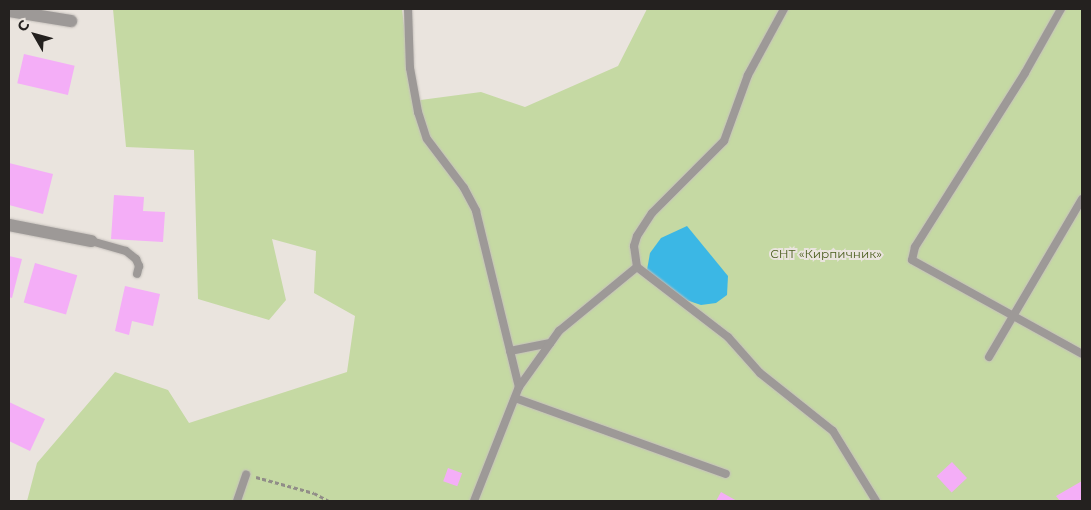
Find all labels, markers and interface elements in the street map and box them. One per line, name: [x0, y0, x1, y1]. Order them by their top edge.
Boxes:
north arrow: [10, 10, 60, 60]
text: С: [13, 16, 33, 35]
park label: СНТ «Кирпичник»: [770, 247, 882, 261]

